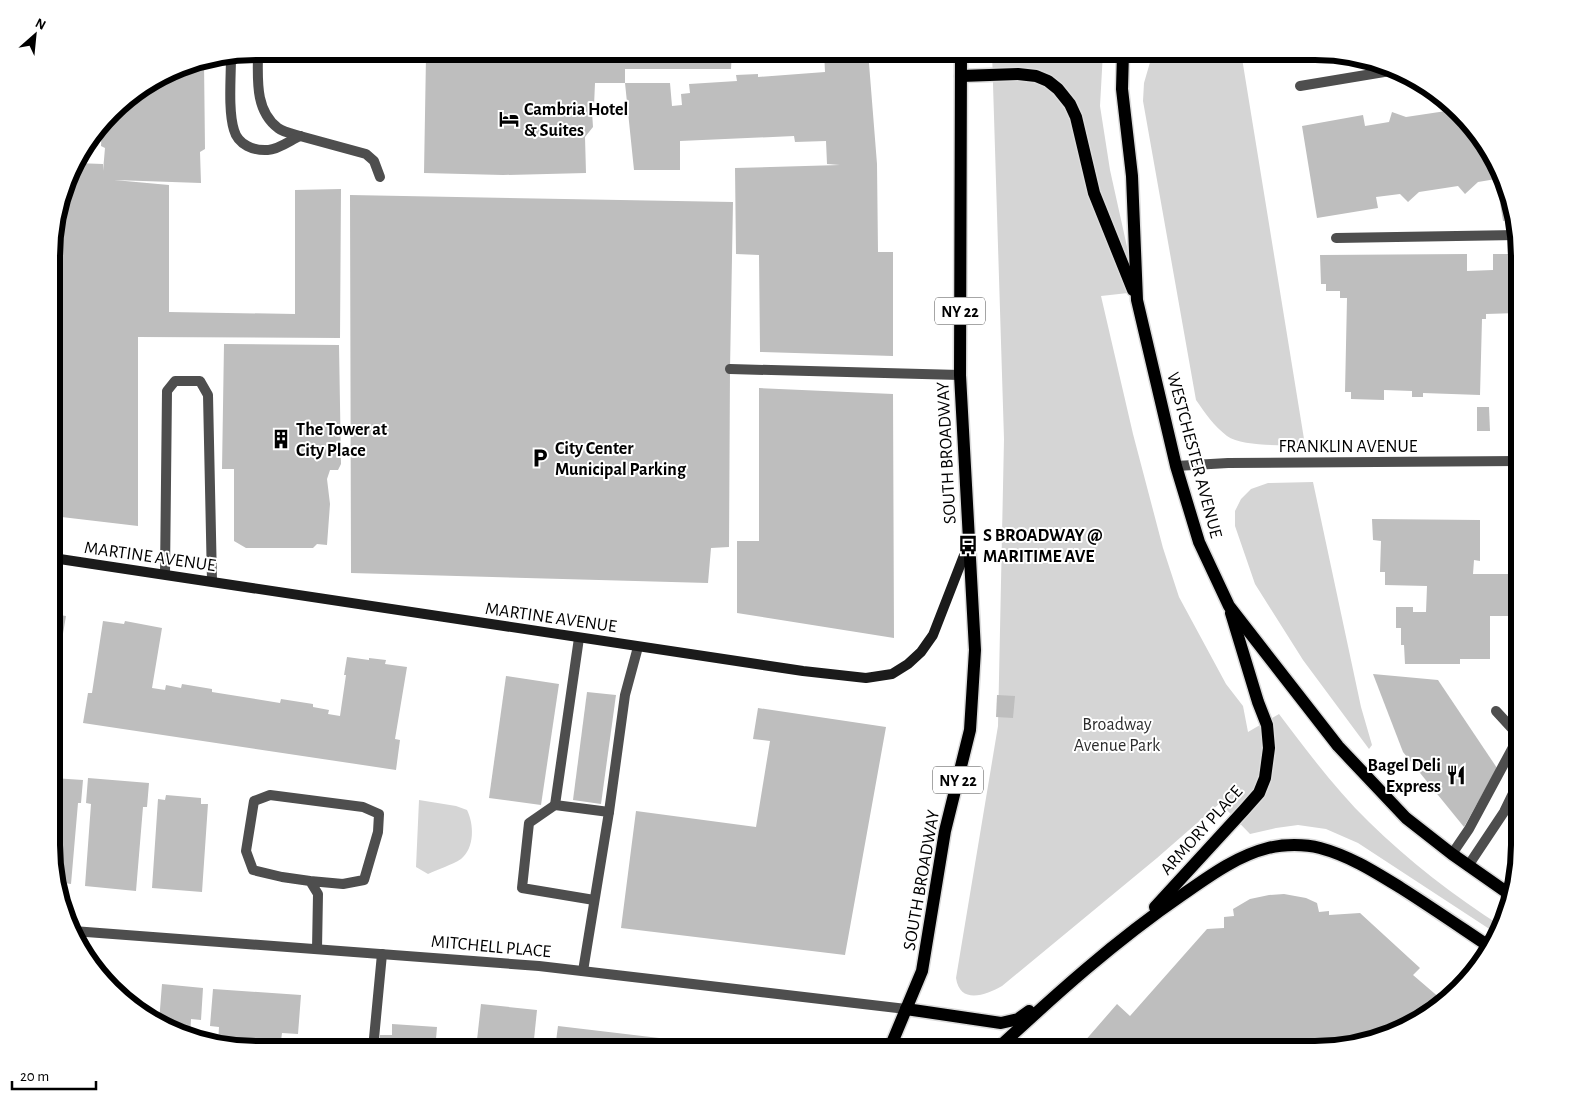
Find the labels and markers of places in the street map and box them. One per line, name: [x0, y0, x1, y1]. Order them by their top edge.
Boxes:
place label: Cambria Hotel & Suites: [524, 101, 628, 140]
hotel icon: Cambria Hotel & Suites: [498, 108, 520, 130]
place label: The Tower at City Place: [296, 421, 387, 460]
building icon: The Tower at City Place: [270, 428, 292, 450]
place label: City Center Municipal Parking: [555, 440, 687, 479]
parking icon: City Center Municipal Parking: [529, 447, 551, 469]
place label: S BROADWAY @ MARITIME AVE: [983, 527, 1102, 566]
bus stop icon: S BROADWAY @ MARITIME AVE: [957, 534, 979, 556]
place label: Bagel Deli Express: [1368, 757, 1441, 796]
restaurant icon: Bagel Deli Express: [1445, 764, 1467, 786]

